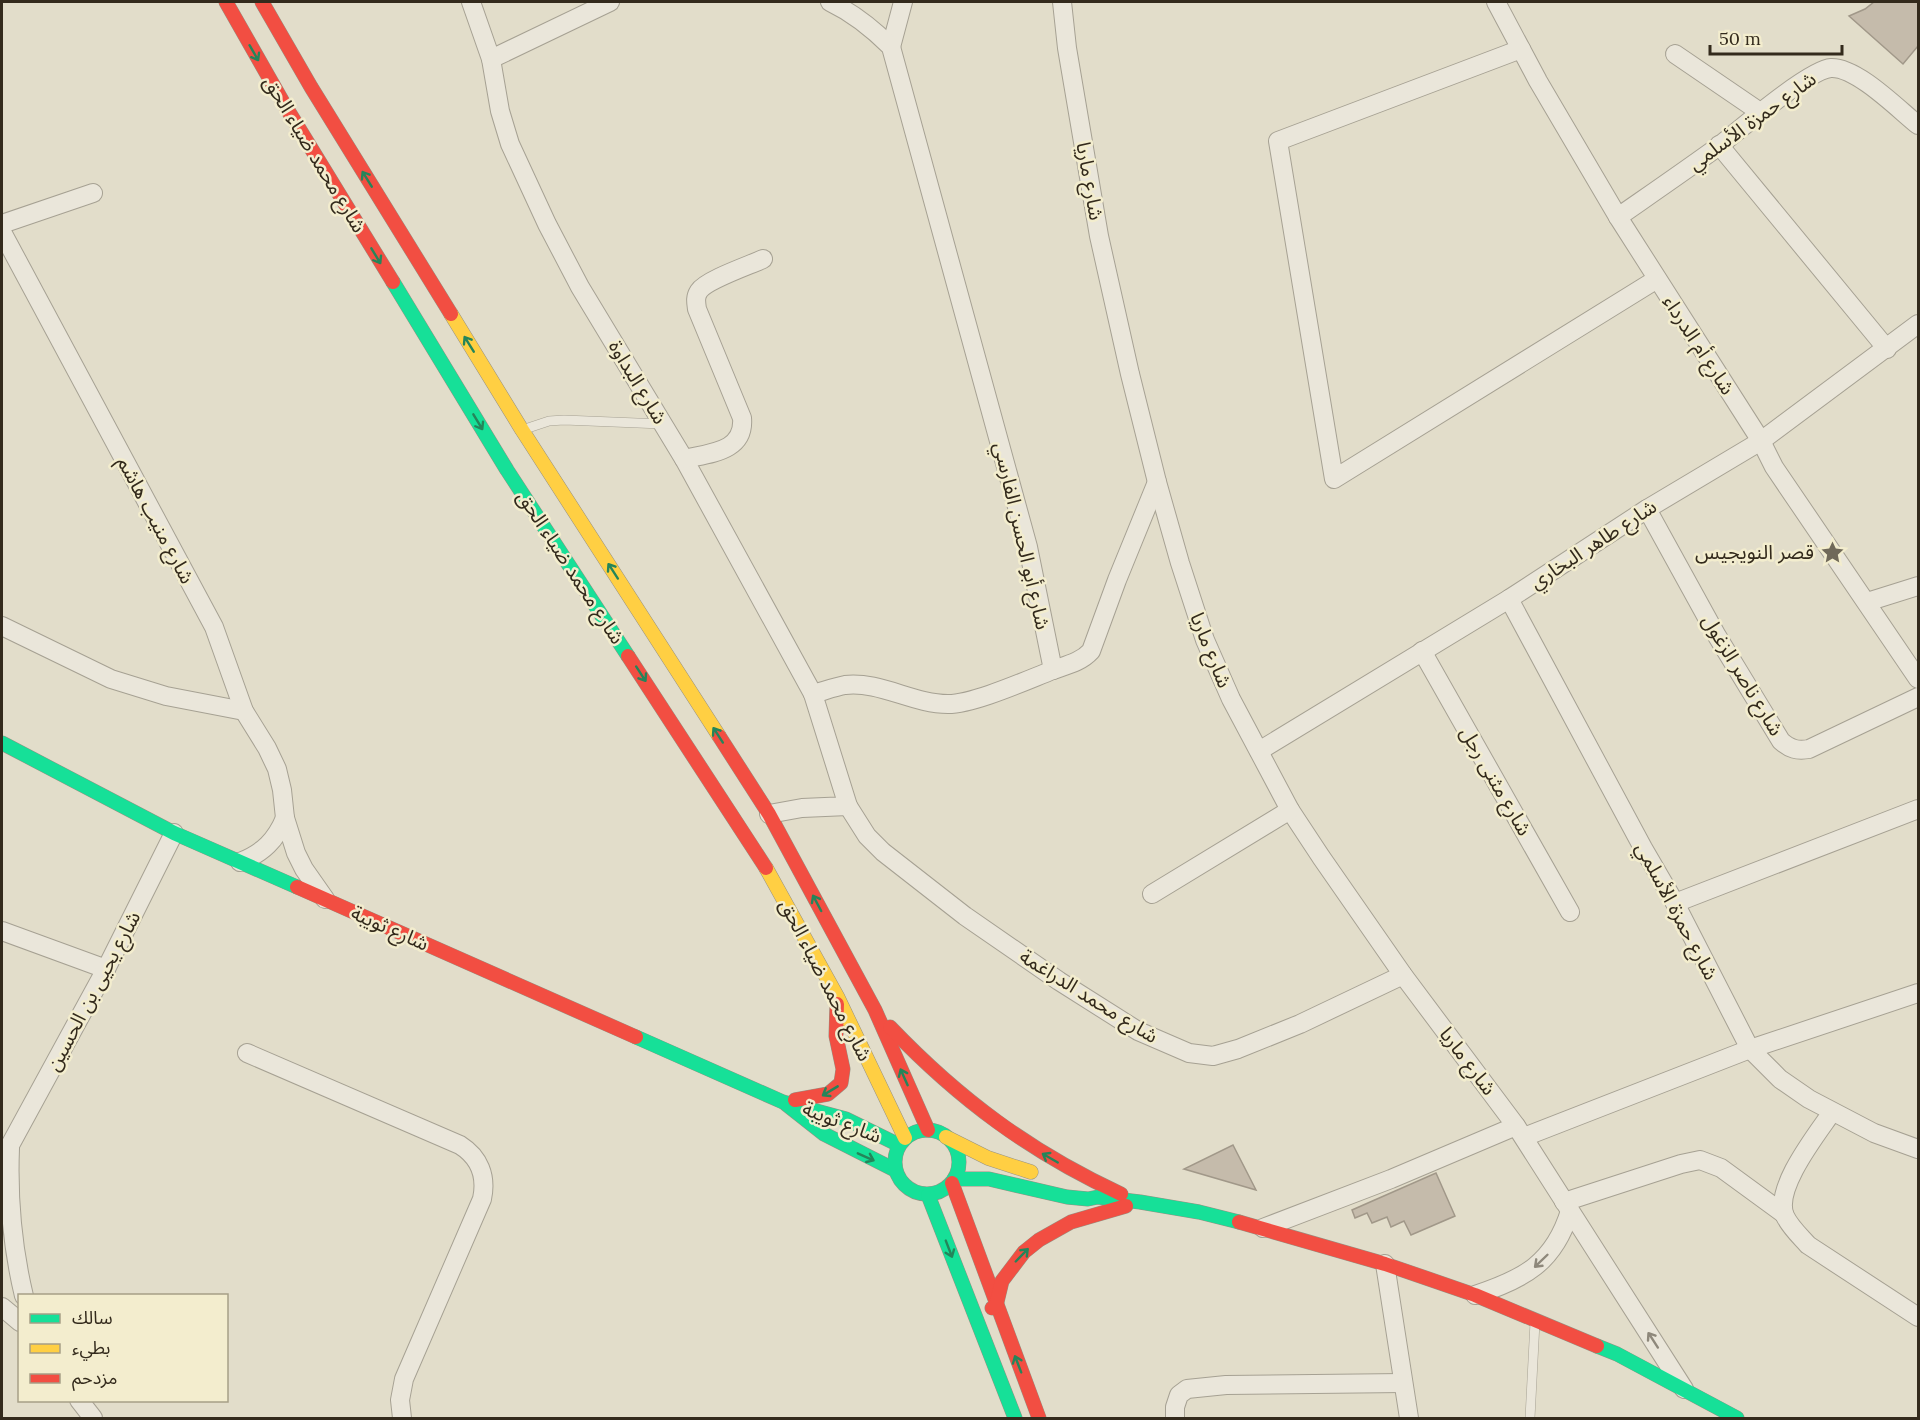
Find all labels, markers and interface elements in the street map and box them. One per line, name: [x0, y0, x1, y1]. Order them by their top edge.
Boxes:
scale bar: [1710, 18, 1842, 56]
text: 50 m: [1719, 27, 1761, 50]
one-way arrow: [249, 43, 260, 61]
street label: شارع حمزة الأسلمي: [1683, 66, 1823, 178]
street label: شارع محمد ضياء الحق: [256, 71, 372, 238]
street label: شارع ماريا: [1068, 140, 1110, 223]
one-way arrow: [360, 170, 373, 187]
one-way arrow: [370, 247, 383, 264]
street label: شارع أم الدرداء: [1655, 290, 1741, 401]
street label: شارع البداوة: [601, 335, 673, 430]
one-way arrow: [463, 336, 475, 353]
one-way arrow: [472, 413, 484, 430]
street label: شارع أبو الحسن الفارسي: [985, 440, 1056, 633]
street label: شارع منيب هاشم: [110, 452, 200, 589]
street label: شارع محمد ضياء الحق: [510, 485, 631, 650]
street label: شارع طاهر البخاري: [1525, 493, 1663, 597]
place label: قصر النويجيس: [1695, 539, 1814, 564]
place icon: قصر النويجيس: [1819, 539, 1845, 565]
one-way arrow: [606, 562, 619, 579]
street label: شارع ماريا: [1182, 608, 1238, 692]
street label: شارع ناصر الزغول: [1695, 609, 1790, 742]
one-way arrow: [635, 665, 647, 682]
street label: شارع مثنى رجل: [1453, 722, 1538, 841]
one-way arrow: [712, 727, 724, 744]
street label: شارع حمزة الأسلمي: [1627, 838, 1724, 986]
one-way arrow: [811, 894, 822, 912]
street label: شارع محمد ضياء الحق: [772, 895, 878, 1066]
street label: شارع ثويبة: [346, 899, 433, 958]
street label: شارع يحيى بن الحسين: [40, 907, 148, 1076]
street label: شارع محمد الدراغمة: [1014, 943, 1163, 1051]
street label: شارع ماريا: [1432, 1022, 1502, 1102]
one-way arrow: [898, 1068, 910, 1086]
one-way arrow: [822, 1085, 839, 1097]
street label: شارع ثويبة: [798, 1095, 885, 1151]
one-way arrow: [857, 1152, 875, 1163]
one-way arrow: [1042, 1152, 1059, 1164]
one-way arrow: [944, 1239, 955, 1258]
one-way arrow: [1015, 1247, 1030, 1262]
one-way arrow: [1534, 1253, 1549, 1267]
legend: [18, 1294, 228, 1402]
text: سالك: [72, 1306, 113, 1329]
one-way arrow: [1647, 1333, 1659, 1349]
text: بطيء: [72, 1336, 110, 1361]
one-way arrow: [1012, 1355, 1023, 1374]
text: مزدحم: [72, 1366, 117, 1391]

